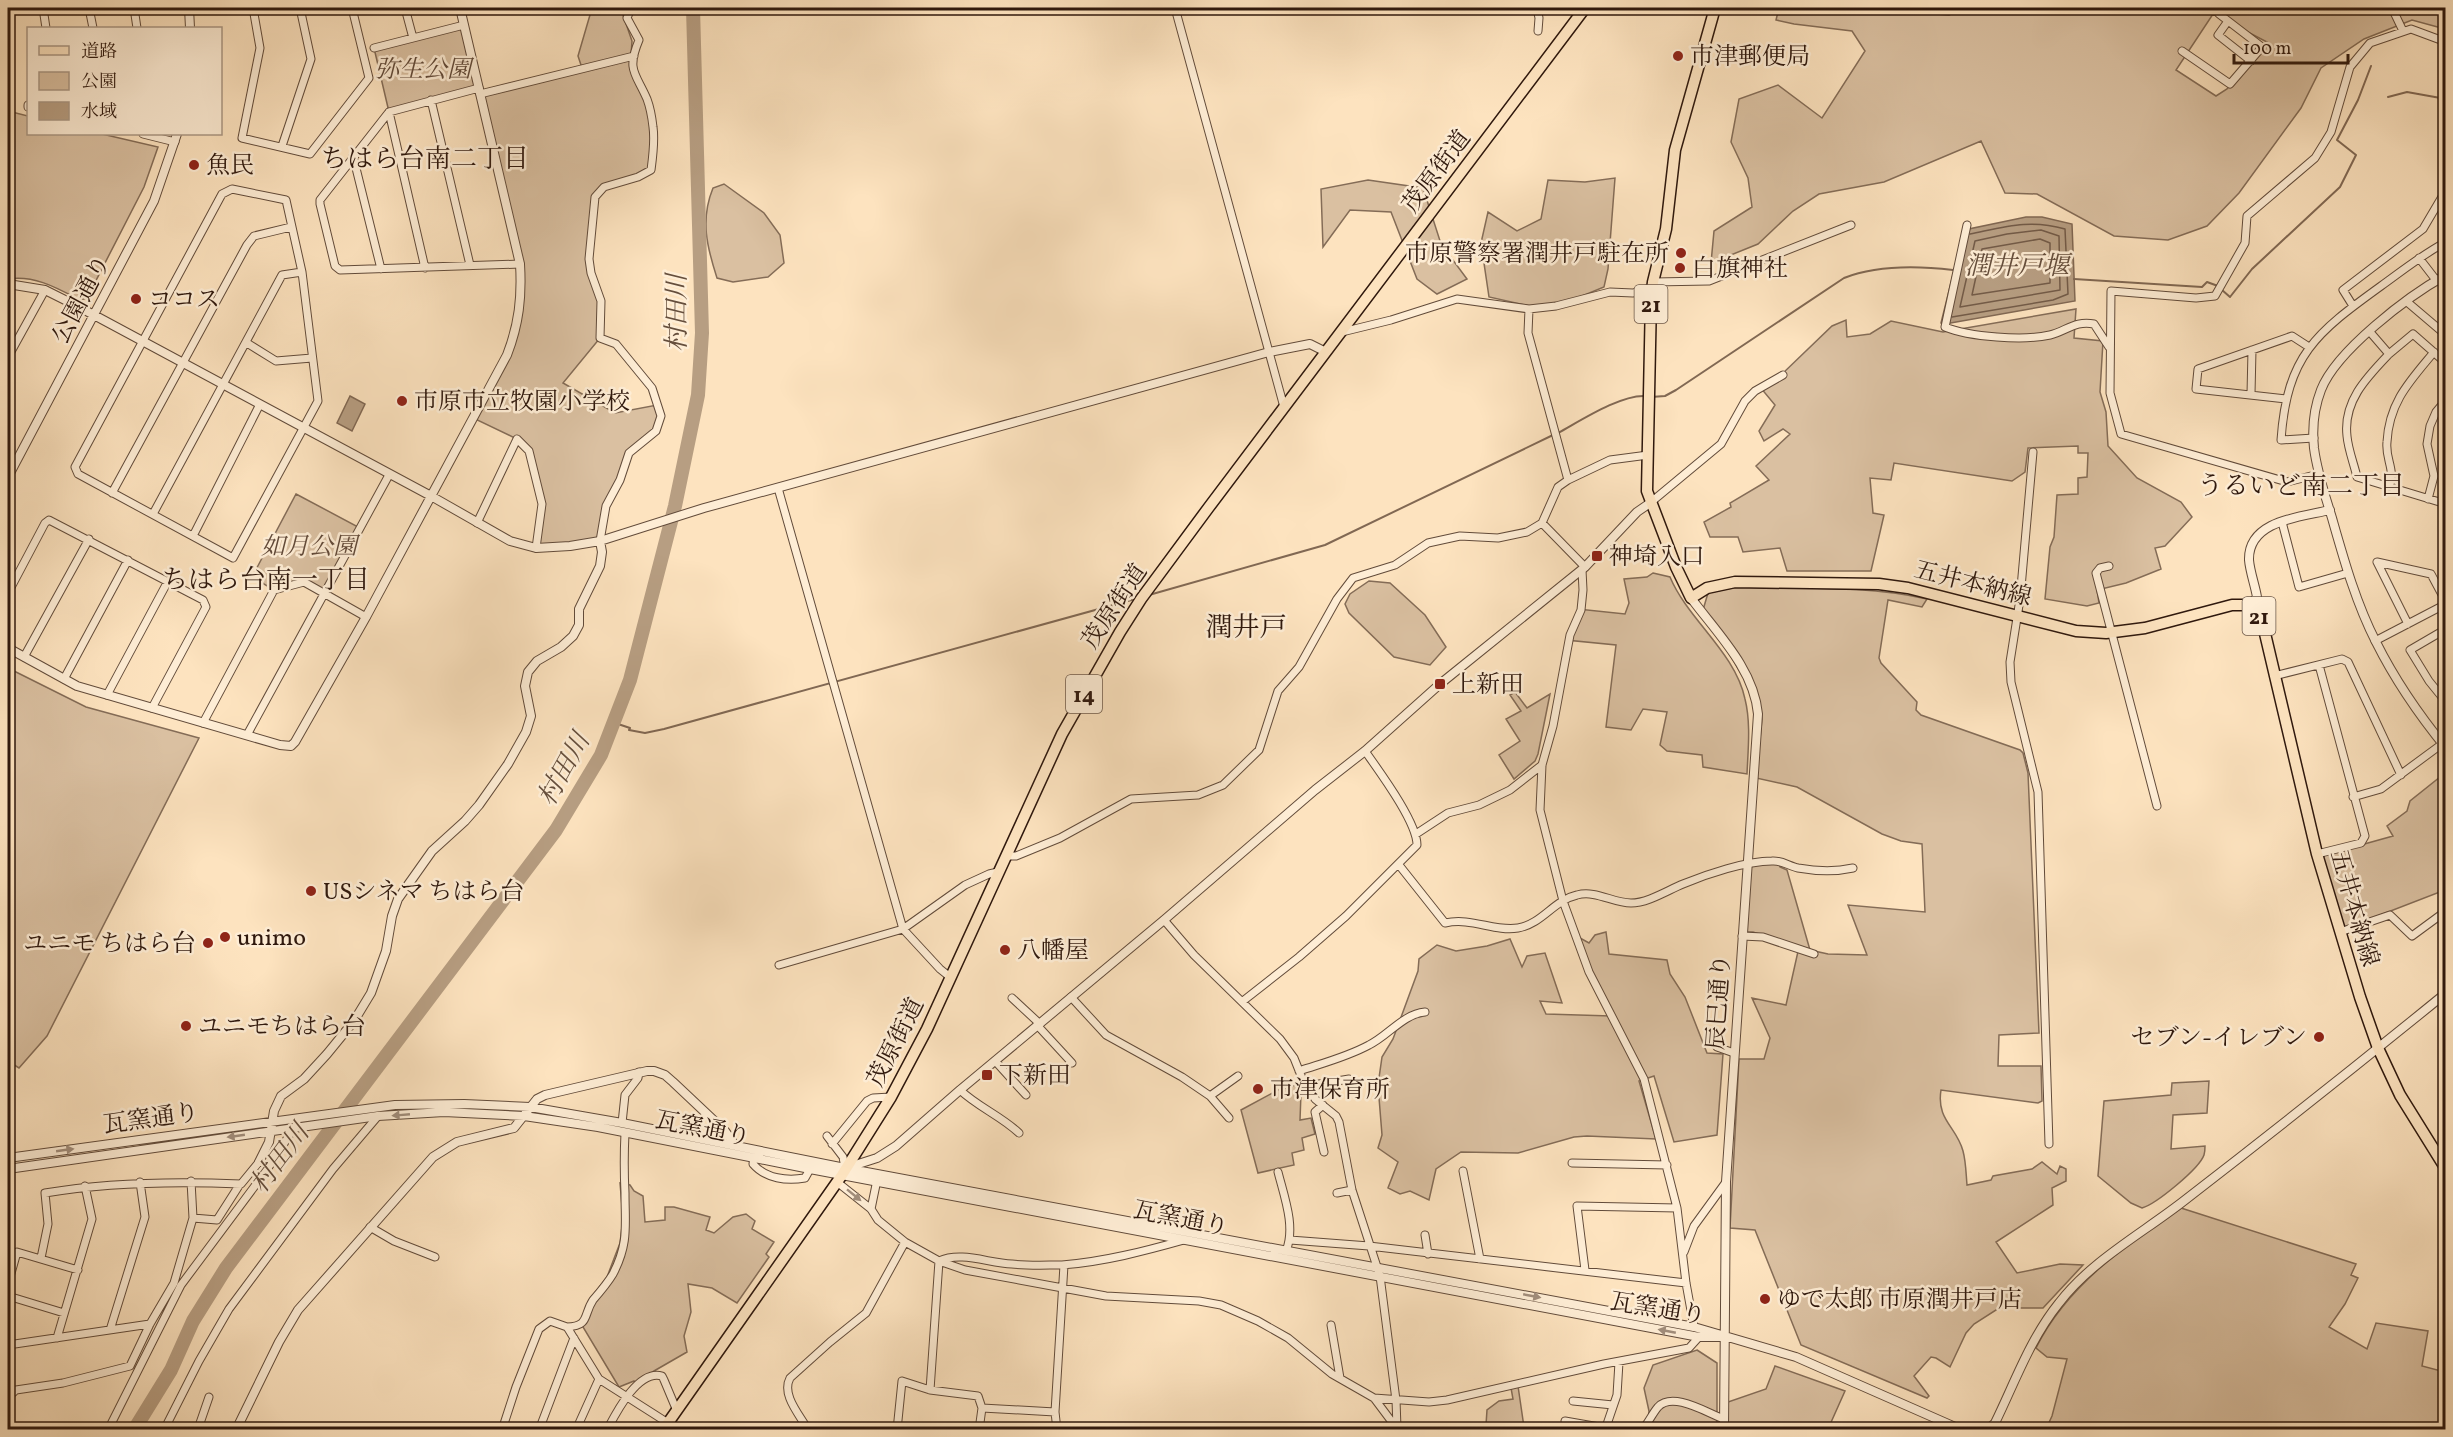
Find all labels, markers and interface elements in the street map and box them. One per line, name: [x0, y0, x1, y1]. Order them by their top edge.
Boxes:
legend: [27, 27, 222, 135]
scale bar: [2234, 27, 2348, 65]
text: 100 m: [2243, 37, 2292, 62]
text: 道路: [81, 40, 117, 65]
place label: 市津郵便局: [1690, 41, 1810, 75]
marker: 市津郵便局: [1671, 49, 1685, 63]
park label: 弥生公園: [375, 54, 475, 88]
text: 公園: [81, 70, 117, 95]
text: 水域: [81, 100, 117, 125]
street label: 茂原街道: [1395, 124, 1480, 221]
district label: ちはら台南二丁目: [321, 142, 529, 178]
place label: 魚民: [206, 150, 254, 184]
marker: 魚民: [187, 158, 201, 172]
place label: 市原警察署潤井戸駐在所: [1405, 238, 1669, 272]
marker: 市原警察署潤井戸駐在所: [1674, 246, 1688, 260]
water label: 潤井戸堰: [1965, 249, 2073, 285]
street label: 公園通り: [45, 250, 120, 350]
place label: 白旗神社: [1692, 253, 1788, 287]
marker: 白旗神社: [1673, 261, 1687, 275]
water label: 村田川: [660, 271, 696, 352]
place label: ココス: [148, 284, 220, 318]
road number: 21: [1634, 285, 1668, 323]
marker: ココス: [129, 292, 143, 306]
place label: 市原市立牧園小学校: [414, 386, 630, 420]
marker: 市原市立牧園小学校: [395, 394, 409, 408]
district label: うるいど南二丁目: [2197, 469, 2405, 505]
park label: 如月公園: [261, 531, 361, 565]
place label: 神埼入口: [1609, 541, 1705, 575]
marker: 神埼入口: [1590, 549, 1604, 563]
street label: 五井本納線: [1910, 554, 2035, 616]
street label: 茂原街道: [1075, 558, 1157, 656]
district label: ちはら台南一丁目: [162, 563, 370, 599]
road number: 21: [2242, 597, 2276, 635]
district label: 潤井戸: [1206, 610, 1287, 648]
place label: 上新田: [1452, 669, 1524, 703]
road number: 14: [1066, 675, 1102, 713]
marker: 上新田: [1433, 677, 1447, 691]
water label: 村田川: [530, 725, 601, 813]
street label: 五井本納線: [2320, 846, 2386, 971]
place label: USシネマ ちはら台: [323, 876, 525, 910]
marker: USシネマ ちはら台: [304, 884, 318, 898]
place label: unimo: [237, 922, 306, 956]
place label: ユニモ ちはら台: [23, 928, 196, 962]
marker: unimo: [218, 930, 232, 944]
place label: 八幡屋: [1017, 935, 1089, 969]
marker: ユニモ ちはら台: [201, 936, 215, 950]
marker: 八幡屋: [998, 943, 1012, 957]
street label: 辰巳通り: [1700, 953, 1740, 1051]
street label: 茂原街道: [860, 992, 934, 1093]
place label: ユニモちはら台: [198, 1011, 366, 1045]
marker: ユニモちはら台: [179, 1019, 193, 1033]
place label: セブン-イレブン: [2131, 1022, 2307, 1056]
marker: セブン-イレブン: [2312, 1030, 2326, 1044]
place label: 下新田: [999, 1060, 1071, 1094]
marker: 下新田: [980, 1068, 994, 1082]
place label: 市津保育所: [1270, 1074, 1390, 1108]
marker: 市津保育所: [1251, 1082, 1265, 1096]
street label: 瓦窯通り: [101, 1096, 201, 1143]
street label: 瓦窯通り: [652, 1104, 753, 1156]
one-way arrow: [391, 1110, 410, 1120]
water label: 村田川: [243, 1115, 320, 1201]
one-way arrow: [226, 1131, 245, 1140]
one-way arrow: [56, 1146, 75, 1155]
one-way arrow: [846, 1189, 862, 1202]
street label: 瓦窯通り: [1130, 1194, 1231, 1246]
place label: ゆで太郎 市原潤井戸店: [1777, 1284, 2022, 1318]
street label: 瓦窯通り: [1608, 1286, 1708, 1334]
one-way arrow: [1523, 1292, 1542, 1301]
marker: ゆで太郎 市原潤井戸店: [1758, 1292, 1772, 1306]
one-way arrow: [1658, 1326, 1677, 1335]

